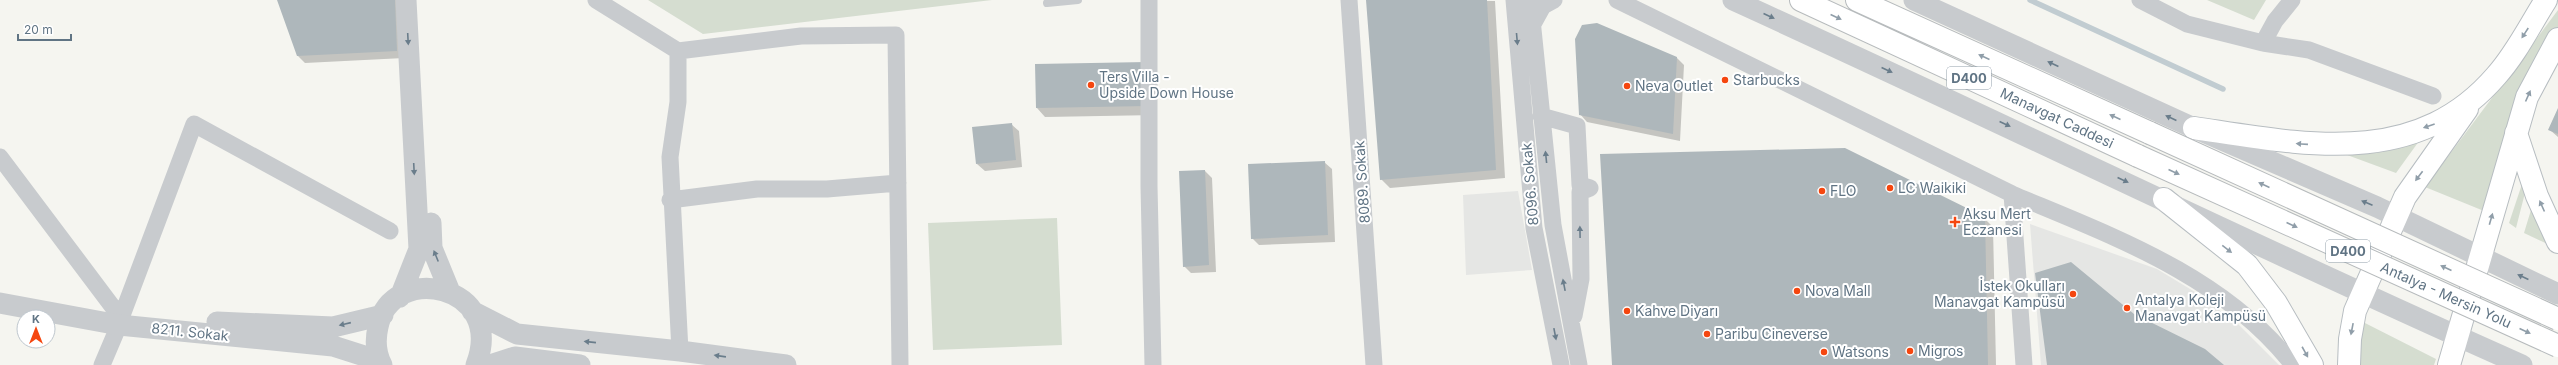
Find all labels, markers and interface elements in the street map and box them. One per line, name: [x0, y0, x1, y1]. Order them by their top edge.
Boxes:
one-way arrow: [1763, 13, 1774, 19]
one-way arrow: [1831, 14, 1842, 20]
scale bar: [18, 16, 71, 42]
text: 20 m: [24, 22, 53, 37]
one-way arrow: [2521, 28, 2529, 38]
one-way arrow: [404, 33, 411, 45]
one-way arrow: [1514, 33, 1521, 45]
one-way arrow: [1977, 54, 1989, 60]
one-way arrow: [2047, 60, 2059, 67]
one-way arrow: [1881, 67, 1893, 73]
road number: D400: [1947, 67, 1991, 89]
place label: Ters Villa - Upside Down House: [1099, 68, 1234, 101]
place label: Starbucks: [1733, 71, 1800, 88]
marker: Starbucks: [1720, 75, 1730, 85]
place label: Neva Outlet: [1635, 77, 1713, 94]
marker: Ters Villa - Upside Down House: [1086, 80, 1096, 90]
marker: Neva Outlet: [1622, 81, 1632, 91]
street label: Manavgat Caddesi: [1998, 84, 2117, 151]
one-way arrow: [2526, 89, 2532, 101]
one-way arrow: [2109, 114, 2120, 120]
one-way arrow: [2166, 115, 2177, 121]
one-way arrow: [1999, 121, 2011, 128]
one-way arrow: [2423, 123, 2435, 129]
street label: 8089. Sokak: [1350, 140, 1373, 224]
one-way arrow: [2296, 140, 2308, 147]
street label: 8096. Sokak: [1517, 142, 1542, 226]
one-way arrow: [1542, 151, 1549, 163]
one-way arrow: [411, 163, 418, 175]
one-way arrow: [2168, 169, 2180, 175]
one-way arrow: [2415, 170, 2424, 181]
one-way arrow: [2117, 177, 2129, 183]
place label: LC Waikiki: [1898, 179, 1966, 196]
place label: FLO: [1830, 182, 1857, 199]
one-way arrow: [2258, 182, 2270, 188]
marker: LC Waikiki: [1885, 183, 1895, 193]
marker: FLO: [1817, 186, 1827, 196]
one-way arrow: [2361, 200, 2373, 206]
one-way arrow: [2539, 201, 2545, 212]
place label: Aksu Mert Eczanesi: [1963, 205, 2031, 238]
one-way arrow: [2488, 212, 2494, 224]
marker: Aksu Mert Eczanesi: [1950, 217, 1960, 227]
one-way arrow: [2286, 222, 2298, 228]
one-way arrow: [1577, 225, 1583, 238]
road number: D400: [2326, 240, 2370, 262]
one-way arrow: [2222, 245, 2233, 254]
one-way arrow: [432, 250, 438, 262]
street label: Antalya - Mersin Yolu: [2378, 258, 2514, 331]
one-way arrow: [2440, 265, 2452, 271]
one-way arrow: [2517, 274, 2528, 280]
place label: İstek Okulları Manavgat Kampüsü: [1934, 277, 2065, 310]
one-way arrow: [1561, 279, 1567, 292]
place label: Nova Mall: [1805, 282, 1871, 299]
marker: Nova Mall: [1792, 286, 1802, 296]
marker: İstek Okulları Manavgat Kampüsü: [2068, 289, 2078, 299]
place label: Antalya Koleji Manavgat Kampüsü: [2135, 291, 2266, 324]
place label: Kahve Diyarı: [1635, 302, 1718, 319]
marker: Antalya Koleji Manavgat Kampüsü: [2122, 303, 2132, 313]
marker: Kahve Diyarı: [1622, 306, 1632, 316]
north arrow: [16, 309, 56, 349]
text: K: [32, 312, 40, 326]
street label: 8211. Sokak: [151, 319, 230, 344]
one-way arrow: [338, 321, 351, 327]
one-way arrow: [2349, 323, 2355, 335]
place label: Paribu Cineverse: [1715, 325, 1828, 342]
one-way arrow: [1553, 328, 1559, 340]
one-way arrow: [2520, 328, 2531, 334]
marker: Paribu Cineverse: [1702, 329, 1712, 339]
one-way arrow: [584, 339, 596, 345]
place label: Migros: [1918, 342, 1963, 359]
place label: Watsons: [1832, 343, 1889, 360]
marker: Migros: [1905, 346, 1915, 356]
one-way arrow: [2301, 346, 2308, 358]
marker: Watsons: [1819, 347, 1829, 357]
one-way arrow: [714, 353, 726, 359]

